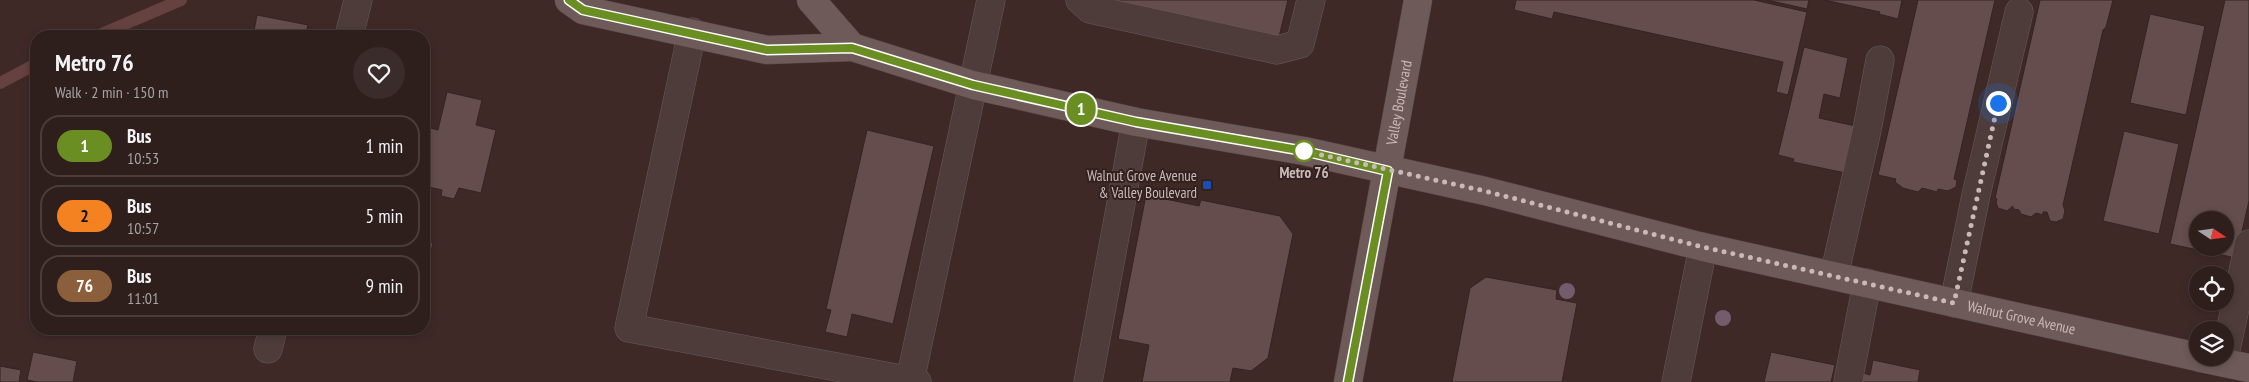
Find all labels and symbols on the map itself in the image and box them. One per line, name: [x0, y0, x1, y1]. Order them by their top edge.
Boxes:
street label: Valley Boulevard: [1381, 59, 1416, 147]
your location: [1986, 91, 2011, 116]
line badge: 1: [1065, 93, 1097, 125]
marker: Metro 76: [1293, 140, 1315, 162]
place label: Metro 76: [1279, 163, 1329, 182]
place label: Walnut Grove Avenue & Valley Boulevard: [1087, 166, 1197, 202]
marker: Walnut Grove Avenue & Valley Boulevard: [1201, 179, 1213, 191]
north arrow: [2189, 211, 2234, 256]
street label: Walnut Grove Avenue: [1966, 296, 2077, 338]

